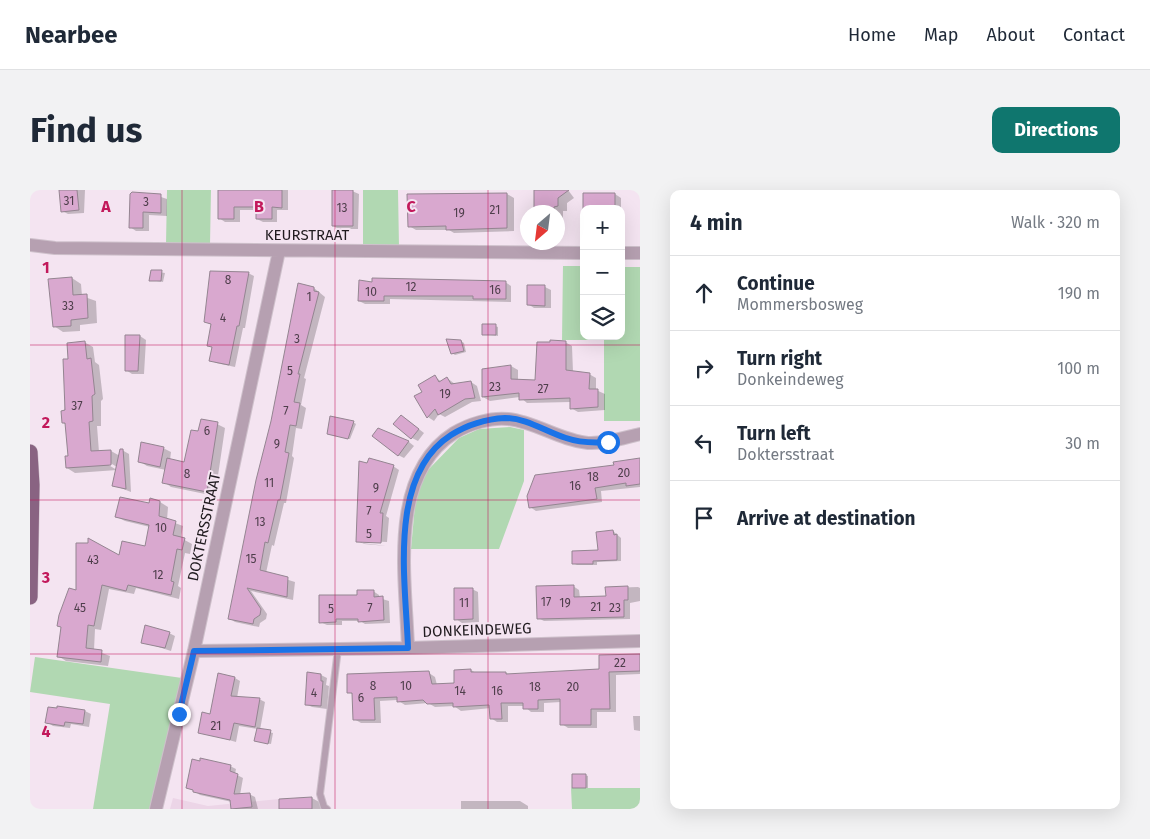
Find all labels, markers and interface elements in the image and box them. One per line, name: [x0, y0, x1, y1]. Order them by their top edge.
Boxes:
text: Nearbee: [25, 21, 118, 49]
text: Home: [848, 24, 896, 46]
text: Map: [924, 24, 958, 46]
text: About: [986, 24, 1035, 46]
text: Contact: [1063, 24, 1125, 46]
button: Directions: [992, 107, 1120, 153]
text: Find us: [30, 109, 142, 151]
house number: 31: [64, 194, 74, 208]
house number: 3: [143, 195, 149, 209]
text: A: [100, 197, 111, 216]
text: B: [254, 197, 264, 216]
text: C: [406, 197, 416, 216]
house number: 13: [336, 201, 348, 215]
house number: 21: [490, 203, 500, 217]
north arrow: [520, 205, 565, 250]
map controls: [580, 205, 625, 340]
button: +: [580, 205, 625, 250]
house number: 19: [453, 206, 465, 220]
text: 4 min: [690, 210, 743, 236]
text: Walk · 320 m: [1011, 213, 1100, 232]
street label: KEURSTRAAT: [265, 226, 350, 244]
button: −: [580, 250, 625, 295]
text: 1: [42, 258, 50, 277]
text: Continue: [737, 272, 815, 295]
house number: 8: [225, 273, 232, 287]
icon: ahead: [690, 279, 718, 307]
house number: 12: [405, 280, 417, 294]
house number: 16: [489, 283, 501, 297]
text: 190 m: [1058, 284, 1100, 303]
house number: 10: [365, 285, 377, 299]
house number: 1: [306, 290, 312, 304]
button: layers: [580, 295, 625, 340]
text: Mommersbosweg: [737, 295, 863, 314]
house number: 33: [62, 299, 74, 313]
house number: 4: [220, 311, 227, 325]
house number: 3: [294, 332, 300, 346]
text: Turn right: [737, 347, 822, 370]
icon: right: [690, 354, 718, 382]
text: 100 m: [1057, 359, 1100, 378]
house number: 5: [287, 364, 293, 378]
text: Donkeindeweg: [737, 370, 843, 389]
house number: 23: [489, 380, 501, 394]
house number: 27: [537, 382, 549, 396]
house number: 19: [439, 387, 451, 401]
house number: 37: [71, 399, 83, 413]
house number: 7: [283, 404, 289, 418]
text: 2: [42, 413, 50, 432]
text: Turn left: [737, 422, 811, 445]
house number: 6: [204, 424, 210, 438]
icon: left: [690, 429, 718, 457]
route start: [597, 431, 620, 454]
text: 30 m: [1065, 434, 1100, 453]
house number: 9: [274, 437, 280, 451]
text: Doktersstraat: [737, 445, 834, 464]
house number: 20: [618, 466, 631, 480]
house number: 8: [184, 467, 191, 481]
house number: 18: [587, 470, 599, 484]
street label: DOKTERSSTRAAT: [184, 471, 224, 583]
house number: 11: [264, 476, 274, 490]
house number: 16: [569, 479, 581, 493]
house number: 9: [373, 481, 379, 495]
house number: 7: [366, 504, 372, 518]
icon: arrive: [690, 504, 718, 532]
text: Arrive at destination: [737, 507, 916, 530]
house number: 13: [254, 515, 266, 529]
house number: 10: [155, 521, 167, 535]
house number: 5: [366, 527, 372, 541]
house number: 15: [245, 552, 257, 566]
house number: 43: [87, 553, 99, 567]
text: 3: [41, 568, 50, 587]
house number: 12: [152, 568, 164, 582]
house number: 17: [541, 595, 551, 609]
house number: 11: [459, 596, 469, 610]
house number: 19: [559, 596, 571, 610]
house number: 21: [591, 600, 601, 614]
house number: 45: [74, 601, 86, 615]
house number: 7: [367, 601, 373, 615]
house number: 23: [609, 601, 621, 615]
house number: 5: [328, 602, 334, 616]
street label: DONKEINDEWEG: [422, 619, 532, 641]
house number: 22: [614, 656, 626, 670]
house number: 8: [370, 679, 377, 693]
house number: 10: [400, 679, 412, 693]
house number: 18: [529, 680, 541, 694]
house number: 20: [567, 680, 580, 694]
house number: 14: [454, 684, 466, 698]
house number: 16: [491, 684, 503, 698]
house number: 4: [311, 686, 318, 700]
house number: 6: [358, 691, 364, 705]
route end: [168, 703, 191, 726]
house number: 21: [211, 719, 221, 733]
text: 4: [41, 722, 51, 741]

